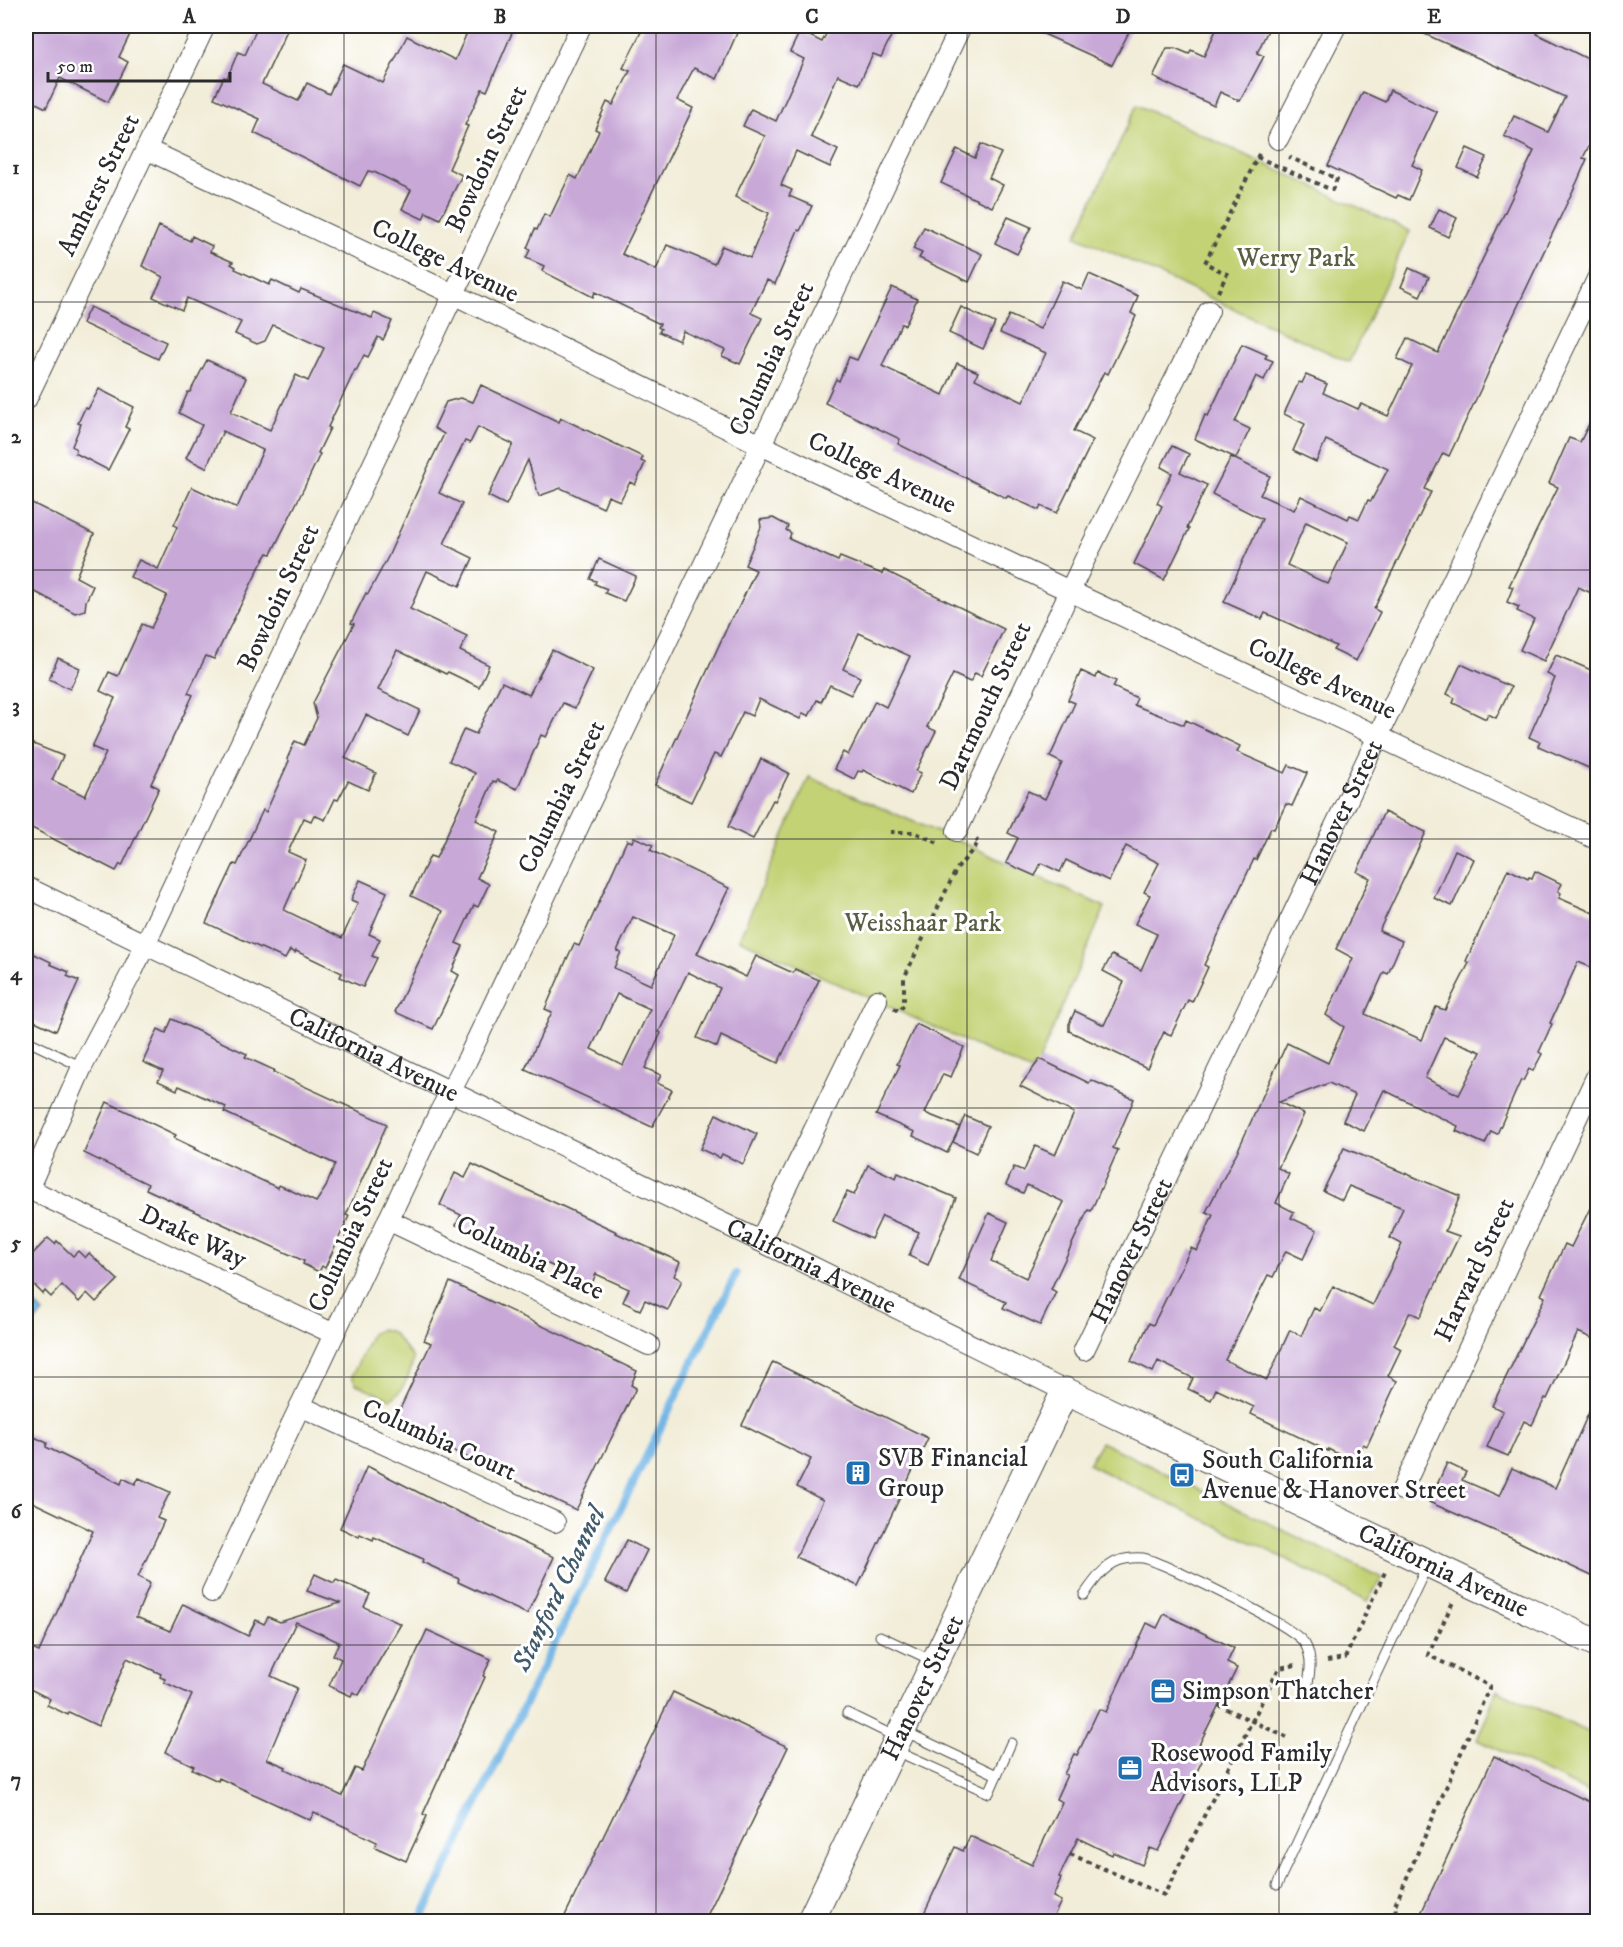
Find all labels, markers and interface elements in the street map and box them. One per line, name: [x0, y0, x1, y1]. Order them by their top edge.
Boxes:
text: A: [182, 5, 197, 30]
text: B: [494, 5, 506, 30]
text: C: [805, 5, 819, 30]
text: D: [1116, 5, 1131, 30]
text: E: [1427, 5, 1441, 30]
scale bar: [48, 45, 230, 83]
text: 50 m: [57, 56, 93, 78]
street label: Bowdoin Street: [439, 80, 535, 238]
street label: Amherst Street: [50, 108, 148, 262]
text: 1: [12, 156, 20, 181]
street label: College Avenue: [366, 211, 524, 311]
park label: Werry Park: [1235, 242, 1356, 275]
street label: Columbia Street: [722, 277, 822, 441]
street label: College Avenue: [802, 424, 962, 522]
text: 2: [11, 425, 22, 450]
street label: Bowdoin Street: [231, 519, 327, 677]
street label: Dartmouth Street: [933, 617, 1039, 795]
street label: College Avenue: [1242, 630, 1402, 728]
text: 3: [12, 694, 20, 719]
street label: Columbia Street: [511, 715, 613, 879]
street label: Hanover Street: [1292, 734, 1390, 891]
park label: Weisshaar Park: [844, 907, 1002, 940]
text: 4: [10, 962, 23, 987]
street label: California Avenue: [283, 1000, 464, 1110]
street label: Columbia Street: [301, 1153, 401, 1317]
street label: Hanover Street: [1083, 1172, 1181, 1329]
street label: Harvard Street: [1427, 1193, 1523, 1347]
street label: Drake Way: [134, 1198, 252, 1276]
street label: Columbia Place: [450, 1208, 610, 1308]
street label: California Avenue: [721, 1211, 902, 1322]
text: 5: [10, 1231, 21, 1256]
street label: Columbia Court: [357, 1391, 521, 1489]
place label: SVB Financial Group: [878, 1442, 1028, 1505]
place label: South California Avenue & Hanover Street: [1202, 1444, 1466, 1507]
building icon: SVB Financial Group: [843, 1458, 873, 1488]
bus stop icon: South California Avenue & Hanover Street: [1167, 1460, 1197, 1490]
water label: Stanford Channel: [504, 1498, 615, 1678]
text: 6: [11, 1500, 23, 1525]
street label: California Avenue: [1353, 1516, 1534, 1625]
street label: Hanover Street: [873, 1609, 972, 1766]
place label: Simpson Thatcher: [1182, 1675, 1374, 1708]
office icon: Simpson Thatcher: [1148, 1676, 1178, 1706]
place label: Rosewood Family Advisors, LLP: [1150, 1737, 1333, 1800]
office icon: Rosewood Family Advisors, LLP: [1115, 1753, 1145, 1783]
text: 7: [11, 1768, 21, 1793]

